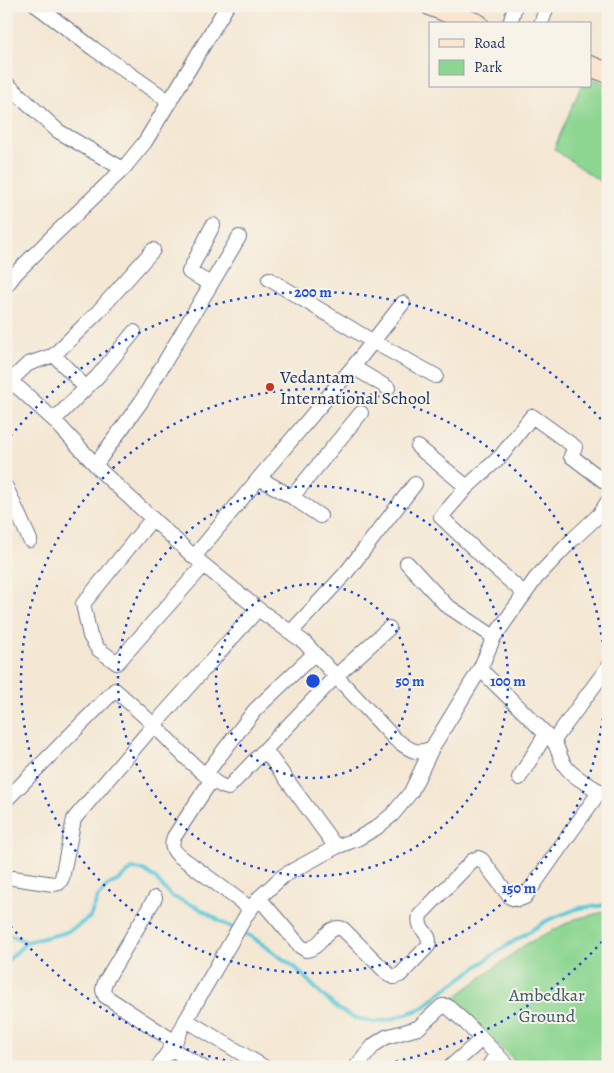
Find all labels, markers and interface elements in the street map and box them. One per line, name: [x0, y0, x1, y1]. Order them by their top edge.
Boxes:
legend: [429, 22, 592, 88]
text: Road: [474, 33, 506, 53]
text: Park: [474, 57, 503, 77]
text: 200 m: [294, 282, 332, 302]
place label: Vedantam International School: [279, 365, 431, 410]
marker: Vedantam International School: [264, 381, 276, 393]
text: 50 m: [395, 671, 425, 691]
text: 100 m: [490, 671, 526, 691]
centre of rings: [304, 672, 322, 690]
text: 150 m: [502, 878, 537, 898]
park label: Ambedkar Ground: [508, 983, 585, 1028]

